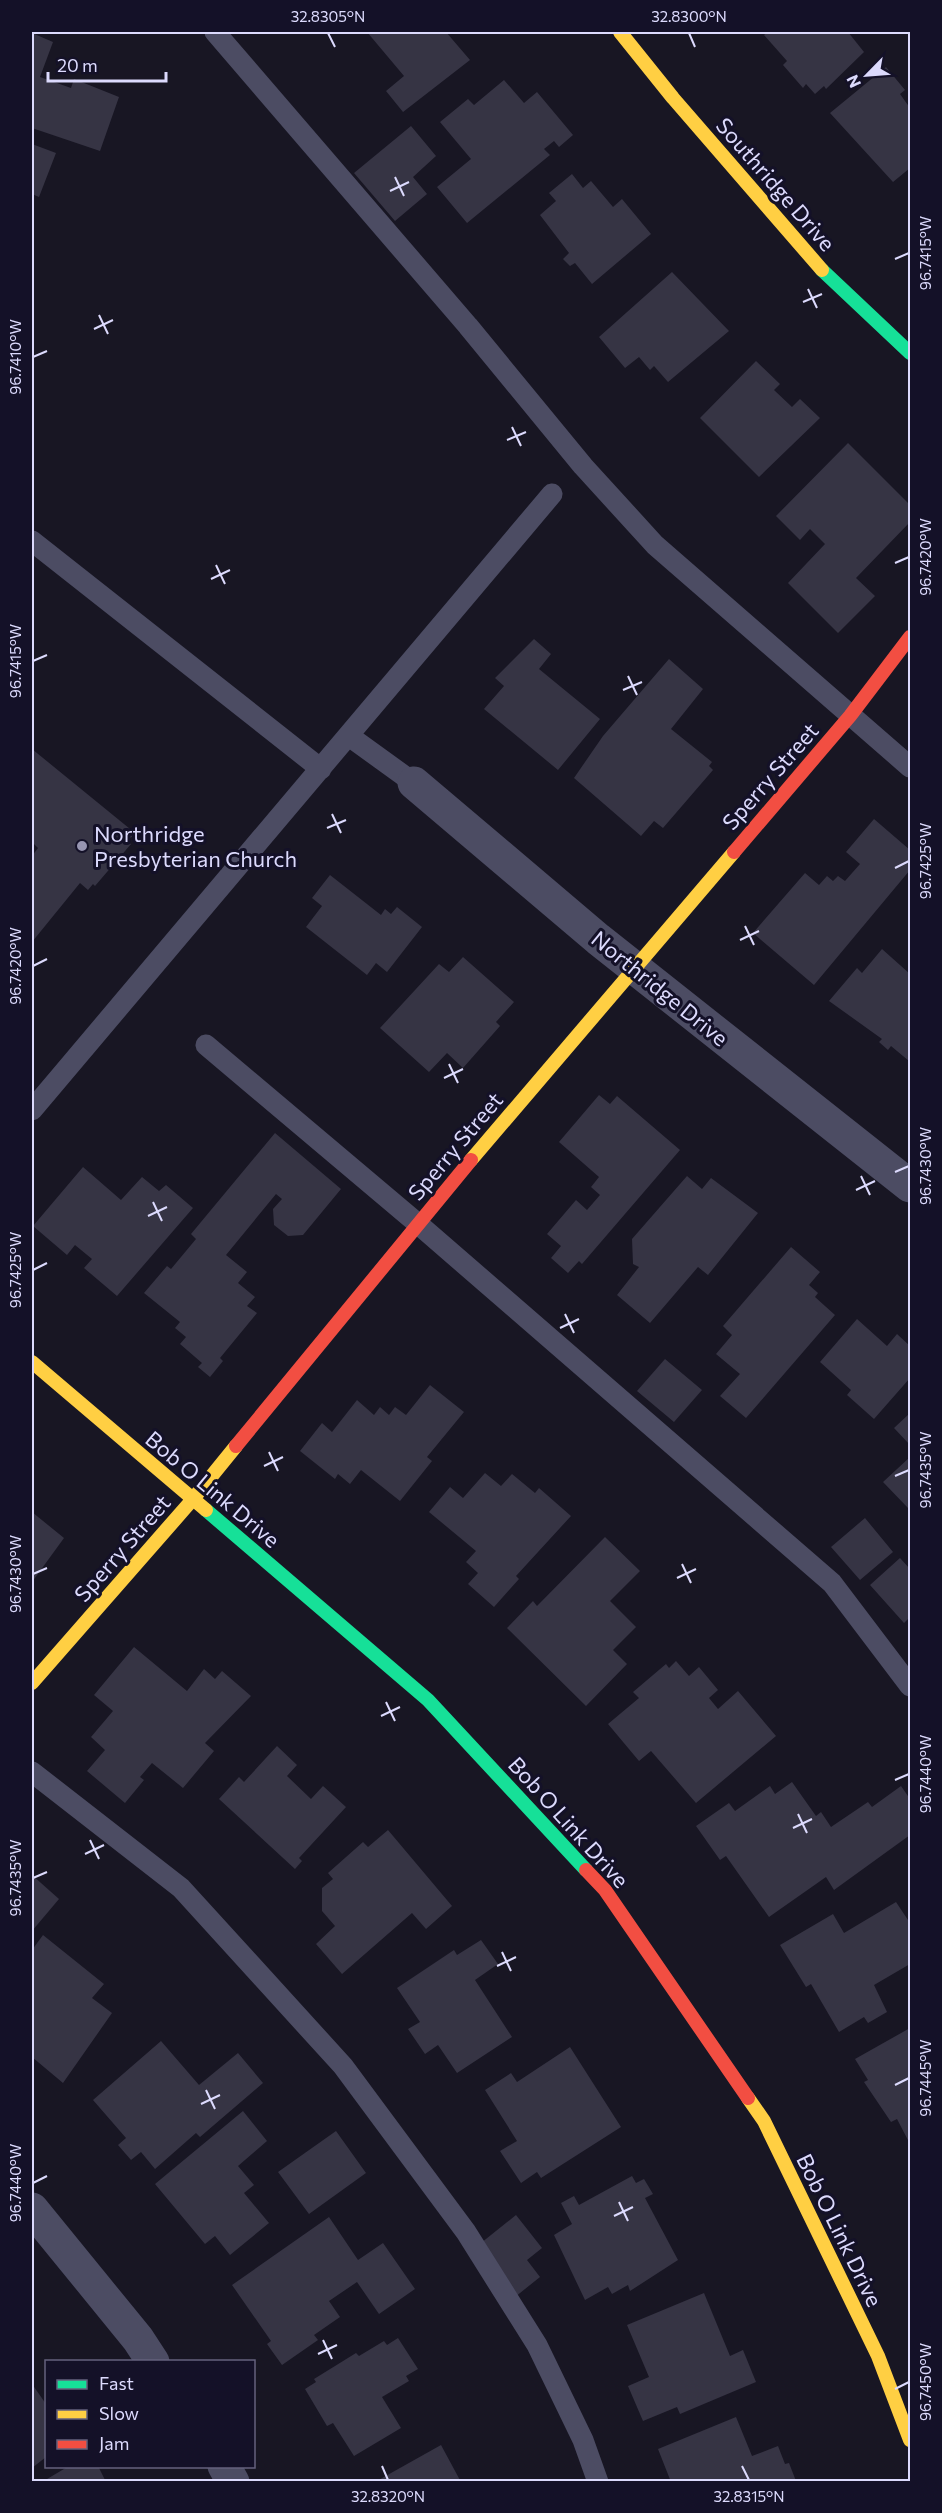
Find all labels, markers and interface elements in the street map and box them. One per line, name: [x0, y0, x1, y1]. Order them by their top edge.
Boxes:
text: 32.8305°N: [291, 7, 365, 25]
text: 32.8300°N: [651, 7, 727, 25]
scale bar: [48, 45, 166, 83]
north arrow: [837, 45, 897, 105]
text: 20 m: [57, 54, 98, 76]
text: N: [842, 72, 864, 91]
street label: Southridge Drive: [711, 112, 841, 256]
text: 96.7415°W: [916, 216, 934, 290]
text: 96.7410°W: [6, 319, 24, 395]
text: 96.7420°W: [916, 518, 934, 596]
text: 96.7415°W: [6, 624, 24, 698]
street label: Sperry Street: [716, 717, 824, 835]
place label: Northridge Presbyterian Church: [94, 820, 297, 872]
text: 96.7425°W: [916, 823, 934, 899]
marker: Northridge Presbyterian Church: [75, 839, 89, 853]
street label: Northridge Drive: [586, 925, 734, 1051]
text: 96.7420°W: [6, 927, 24, 1005]
street label: Sperry Street: [402, 1086, 508, 1206]
text: 96.7430°W: [916, 1127, 934, 1205]
text: 96.7425°W: [6, 1232, 24, 1308]
street label: Bob O Link Drive: [140, 1425, 286, 1553]
text: 96.7435°W: [916, 1432, 934, 1508]
street label: Sperry Street: [68, 1489, 176, 1607]
text: 96.7430°W: [6, 1535, 24, 1613]
text: 96.7440°W: [916, 1735, 934, 1813]
street label: Bob O Link Drive: [503, 1751, 635, 1893]
text: 96.7435°W: [6, 1840, 24, 1916]
text: 96.7445°W: [916, 2039, 934, 2117]
text: 96.7440°W: [6, 2144, 24, 2222]
street label: Bob O Link Drive: [791, 2149, 889, 2311]
text: 96.7450°W: [916, 2343, 934, 2421]
legend: [45, 2360, 255, 2468]
text: Fast: [99, 2372, 134, 2394]
text: Slow: [99, 2402, 139, 2424]
text: Jam: [99, 2432, 129, 2454]
text: 32.8320°N: [351, 2487, 425, 2505]
text: 32.8315°N: [713, 2487, 785, 2505]

